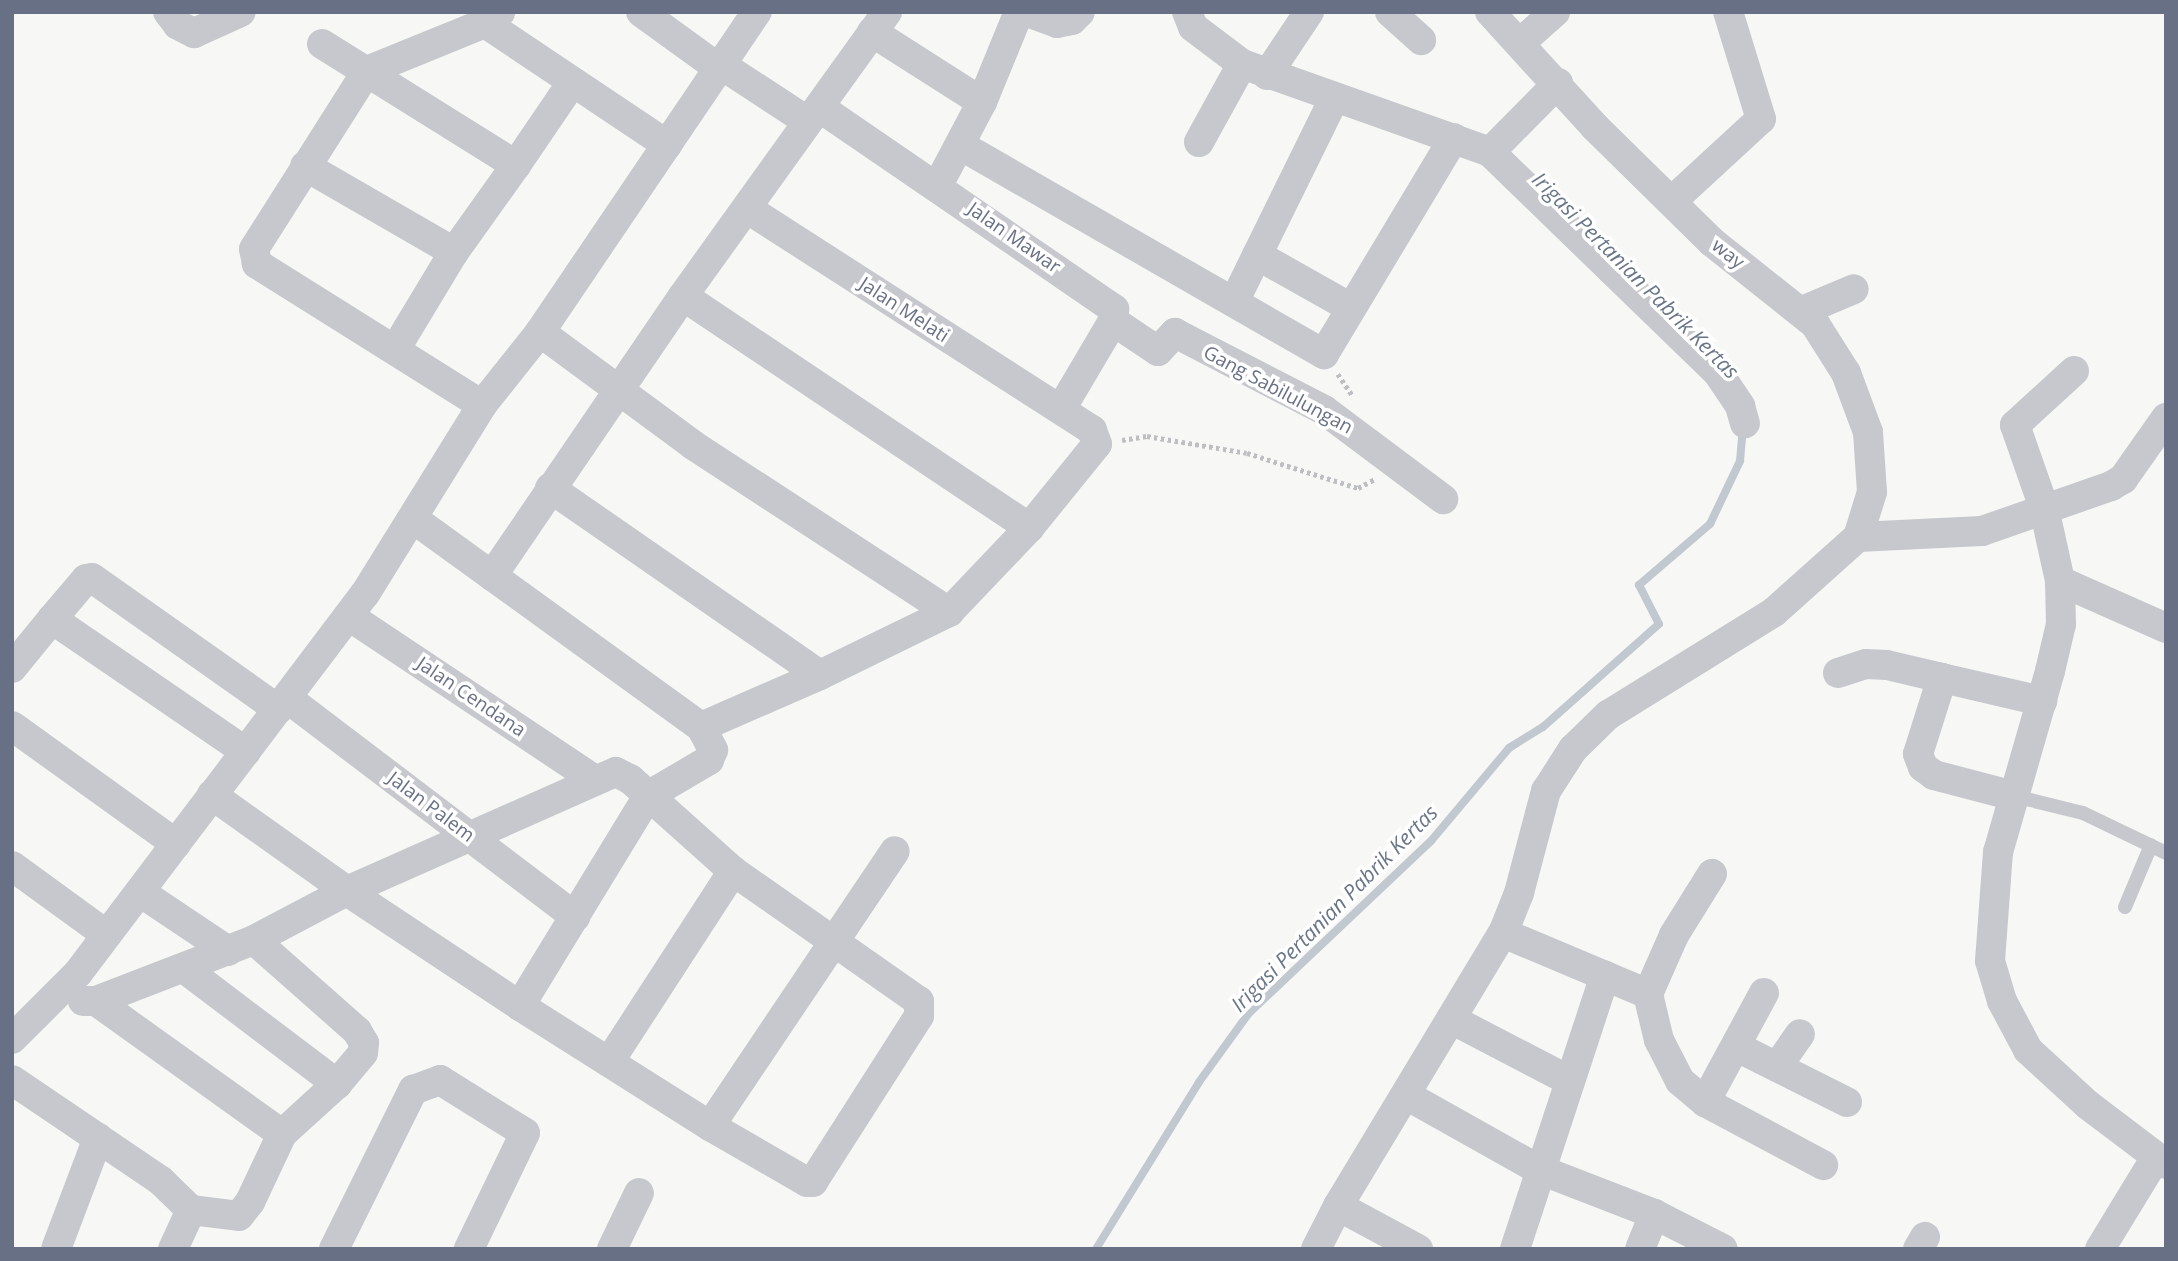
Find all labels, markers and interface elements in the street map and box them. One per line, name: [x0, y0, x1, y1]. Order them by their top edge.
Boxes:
water label: Irigasi Pertanian Pabrik Kertas: [1527, 166, 1745, 384]
street label: Jalan Mawar: [963, 198, 1065, 278]
street label: way: [1707, 234, 1749, 274]
street label: Jalan Melati: [855, 273, 953, 347]
street label: Gang Sabilulungan: [1199, 341, 1357, 439]
street label: Jalan Cendana: [412, 652, 530, 742]
street label: Jalan Palem: [383, 767, 479, 847]
water label: Irigasi Pertanian Pabrik Kertas: [1225, 799, 1443, 1017]

